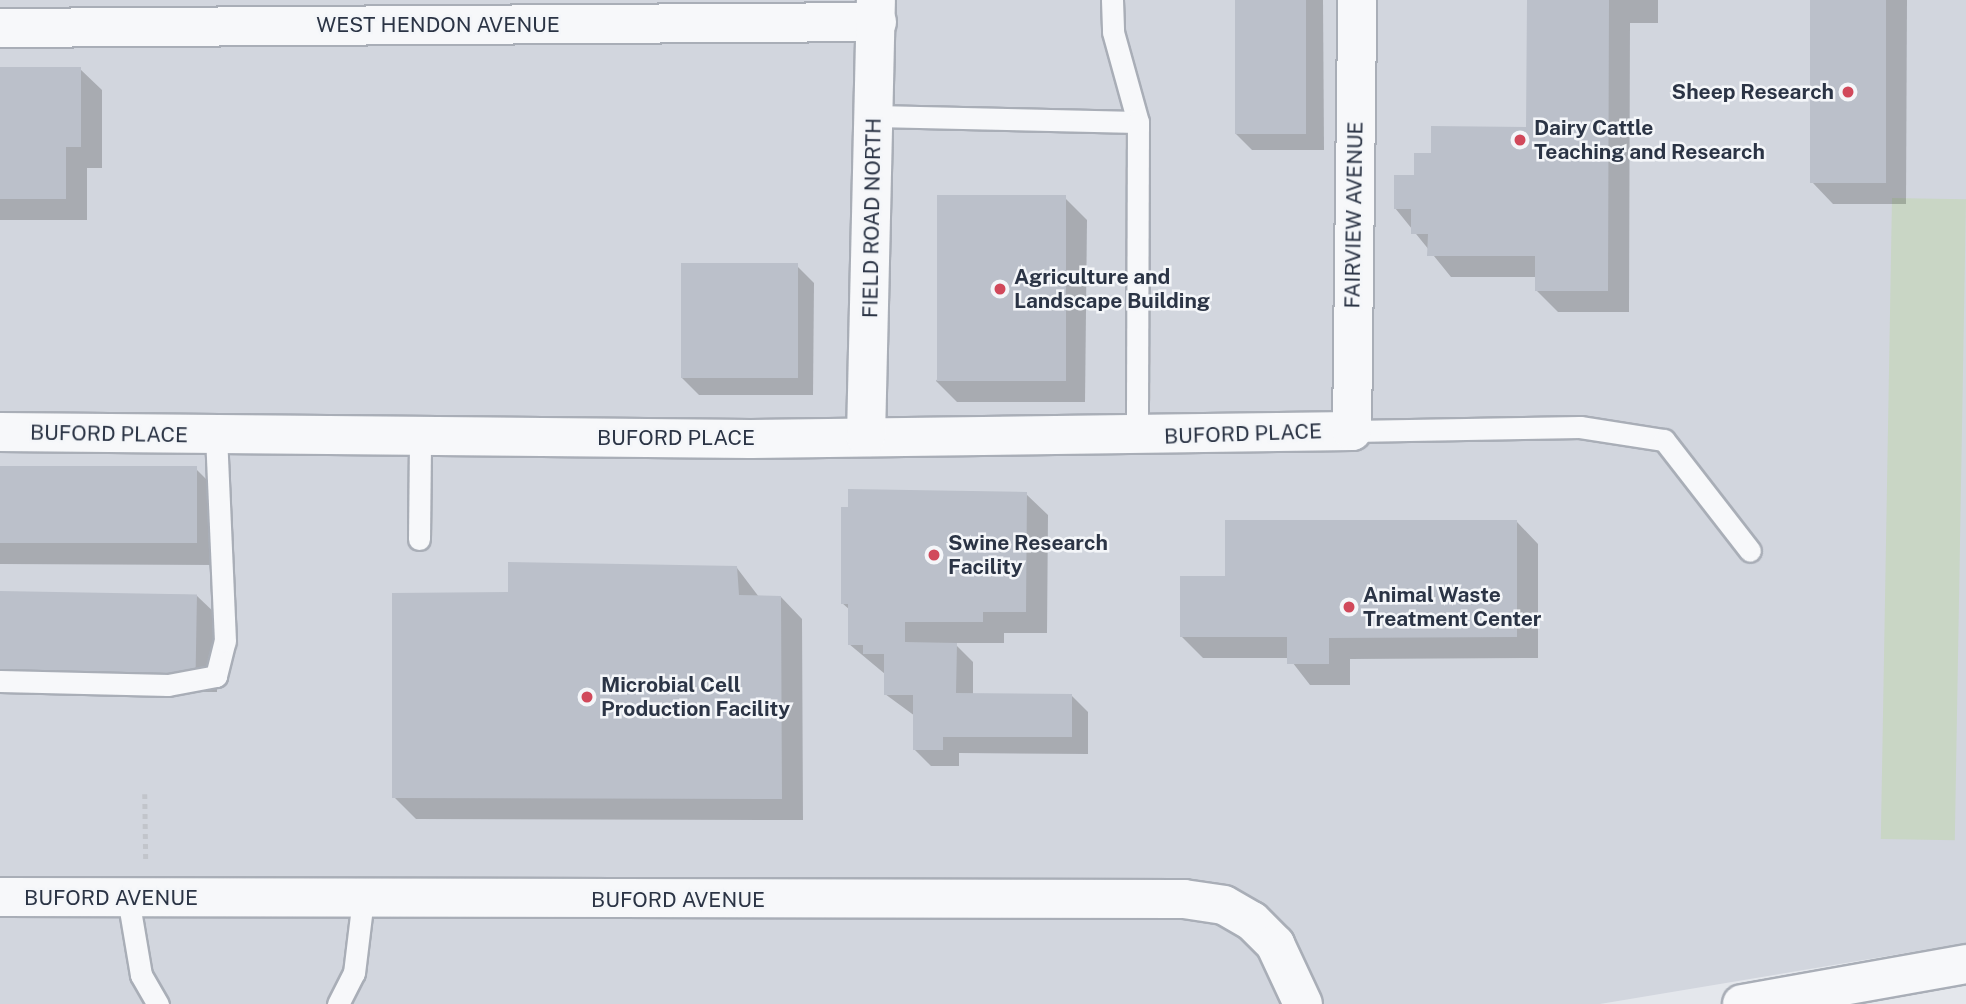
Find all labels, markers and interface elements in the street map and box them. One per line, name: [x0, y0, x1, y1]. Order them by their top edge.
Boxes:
street label: WEST HENDON AVENUE: [316, 12, 560, 38]
place label: Sheep Research: [1672, 79, 1834, 105]
marker: Sheep Research: [1840, 84, 1856, 100]
place label: Dairy Cattle Teaching and Research: [1534, 115, 1765, 165]
street label: FIELD ROAD NORTH: [858, 118, 886, 318]
street label: FAIRVIEW AVENUE: [1340, 121, 1368, 309]
marker: Dairy Cattle Teaching and Research: [1512, 132, 1528, 148]
place label: Agriculture and Landscape Building: [1014, 264, 1210, 314]
marker: Agriculture and Landscape Building: [992, 281, 1008, 297]
street label: BUFORD PLACE: [1164, 419, 1322, 449]
street label: BUFORD PLACE: [30, 420, 188, 448]
street label: BUFORD PLACE: [597, 425, 755, 451]
place label: Swine Research Facility: [948, 530, 1108, 580]
marker: Swine Research Facility: [926, 547, 942, 563]
place label: Animal Waste Treatment Center: [1363, 582, 1541, 632]
marker: Animal Waste Treatment Center: [1341, 599, 1357, 615]
place label: Microbial Cell Production Facility: [601, 672, 790, 722]
marker: Microbial Cell Production Facility: [579, 689, 595, 705]
street label: BUFORD AVENUE: [24, 885, 198, 911]
street label: BUFORD AVENUE: [591, 887, 765, 913]

